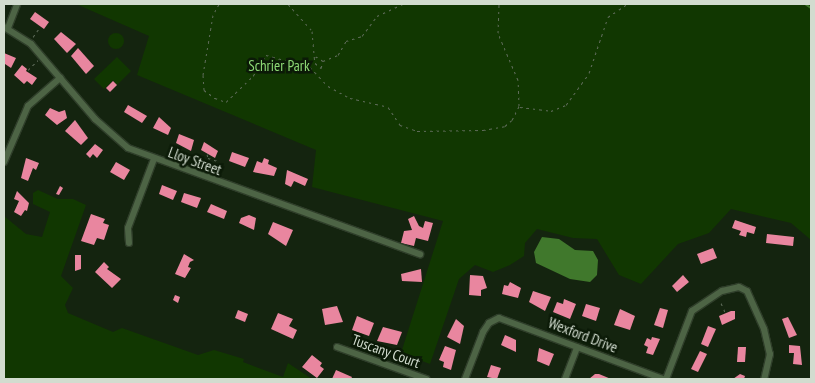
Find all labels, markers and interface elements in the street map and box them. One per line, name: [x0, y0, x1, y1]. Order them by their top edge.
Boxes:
park label: Schrier Park: [248, 57, 310, 75]
street label: Lloy Street: [166, 143, 224, 179]
street label: Wexford Drive: [546, 314, 620, 356]
street label: Tuscany Court: [349, 330, 423, 372]

